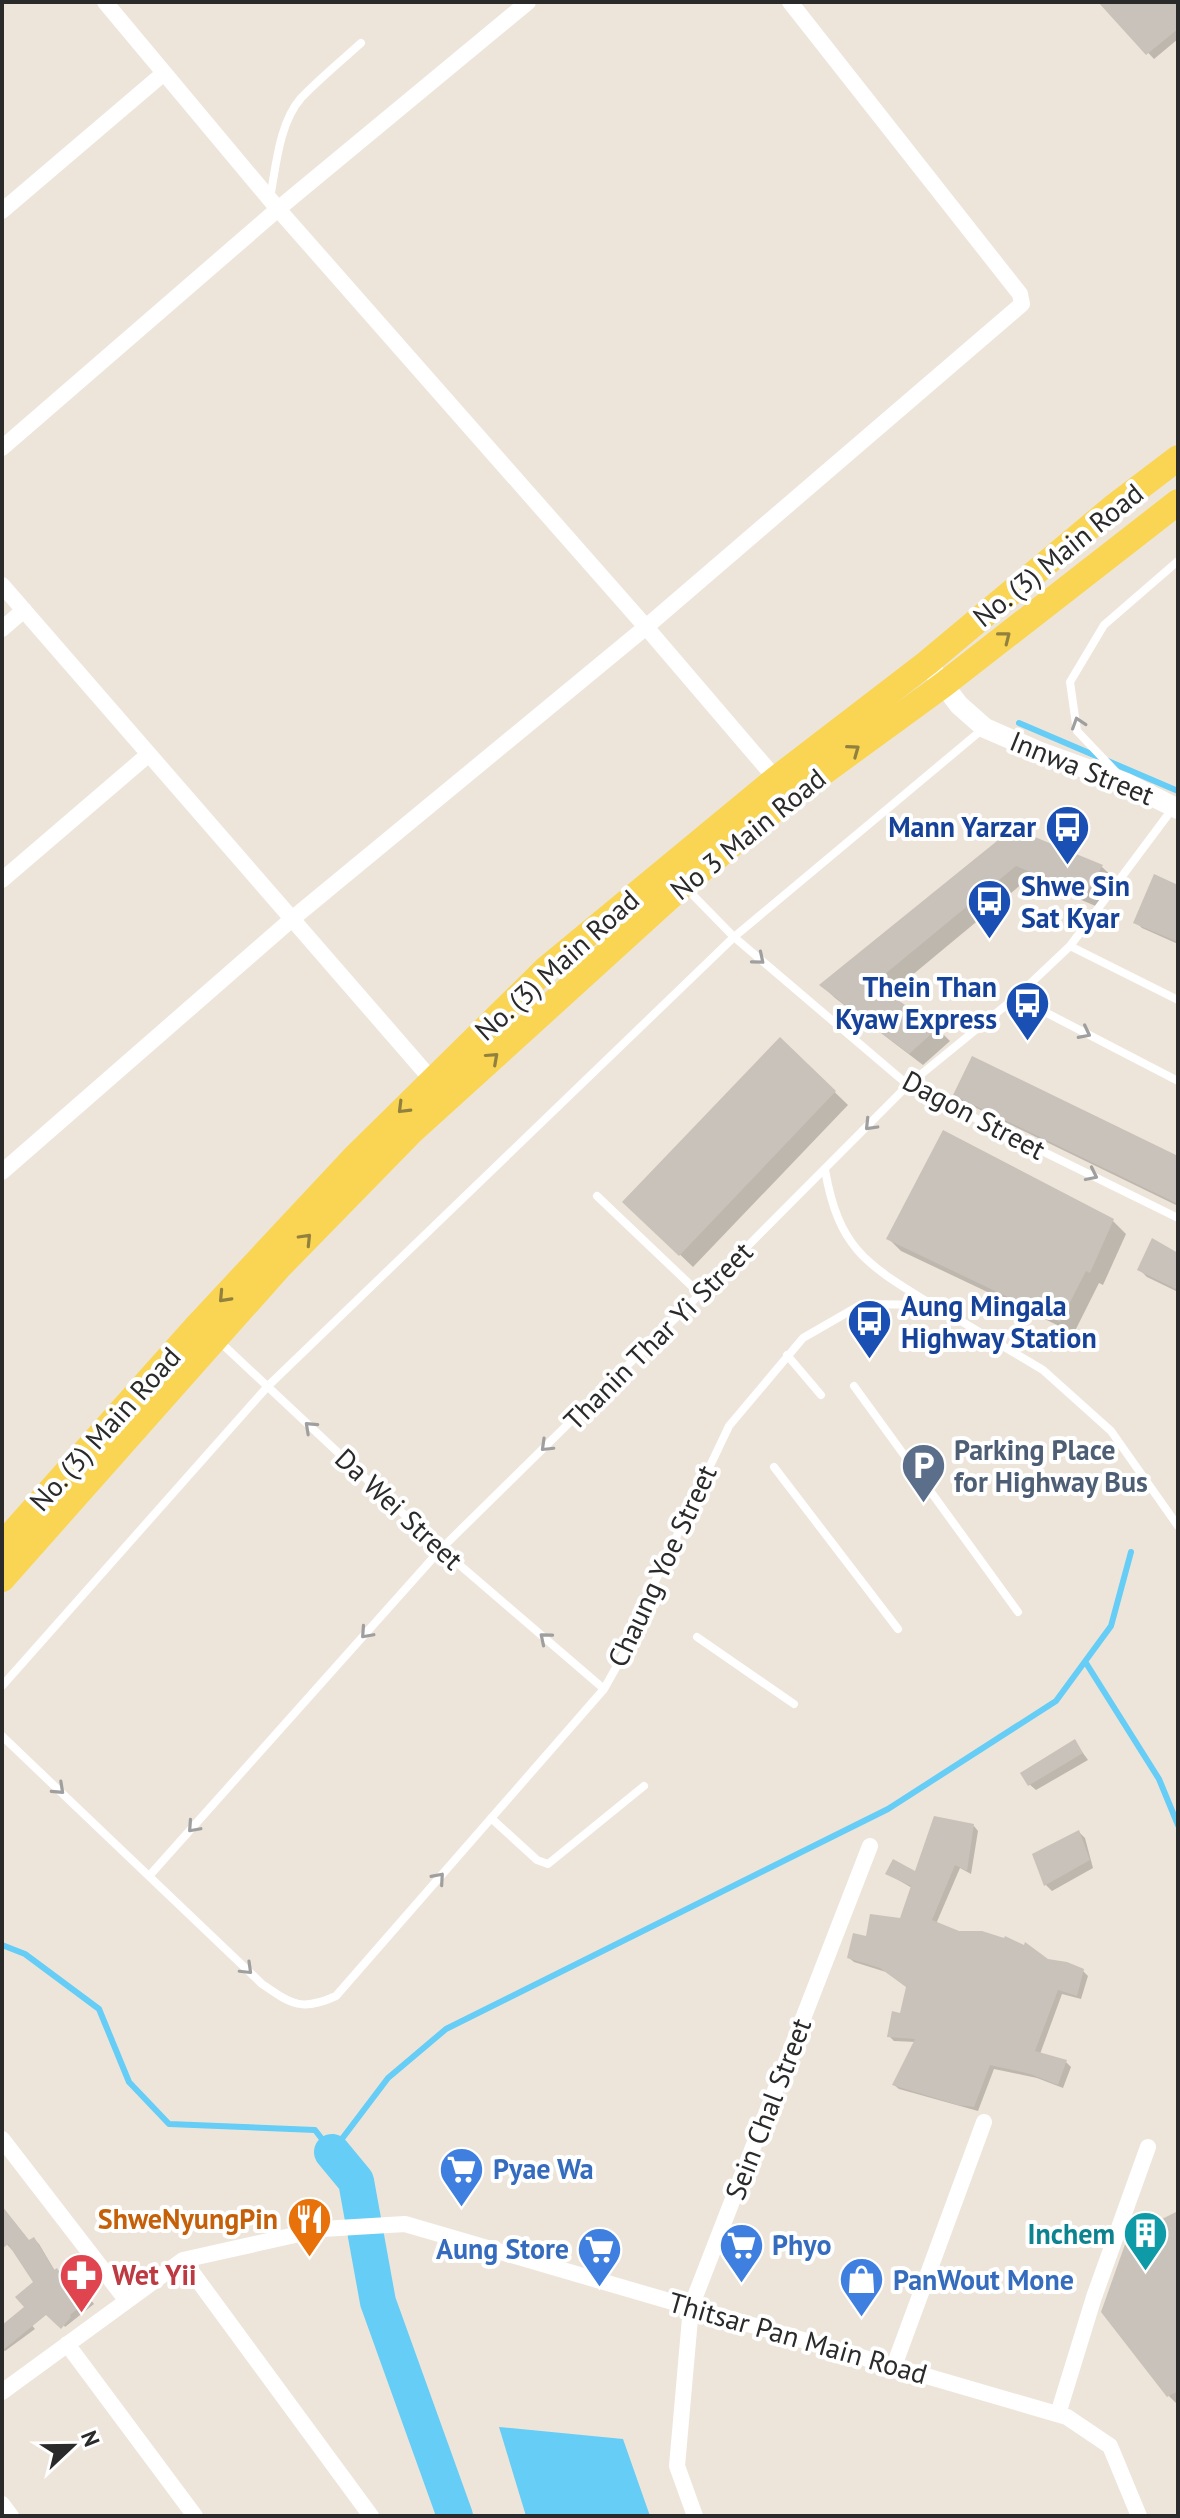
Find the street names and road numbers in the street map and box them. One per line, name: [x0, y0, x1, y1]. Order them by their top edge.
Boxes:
street label: No. (3) Main Road: [965, 475, 1150, 635]
street label: Innwa Street: [1005, 722, 1160, 813]
street label: No 3 Main Road: [662, 760, 833, 908]
street label: No. (3) Main Road: [467, 881, 647, 1048]
street label: Dagon Street: [896, 1061, 1052, 1168]
street label: Thanin Thar Yi Street: [555, 1233, 760, 1438]
street label: No. (3) Main Road: [21, 1339, 188, 1519]
street label: Da Wei Street: [328, 1440, 472, 1578]
street label: Chaung Yoe Street: [599, 1458, 725, 1673]
street label: Sein Chal Street: [716, 2012, 819, 2205]
street label: Thitsar Pan Main Road: [664, 2283, 932, 2392]

